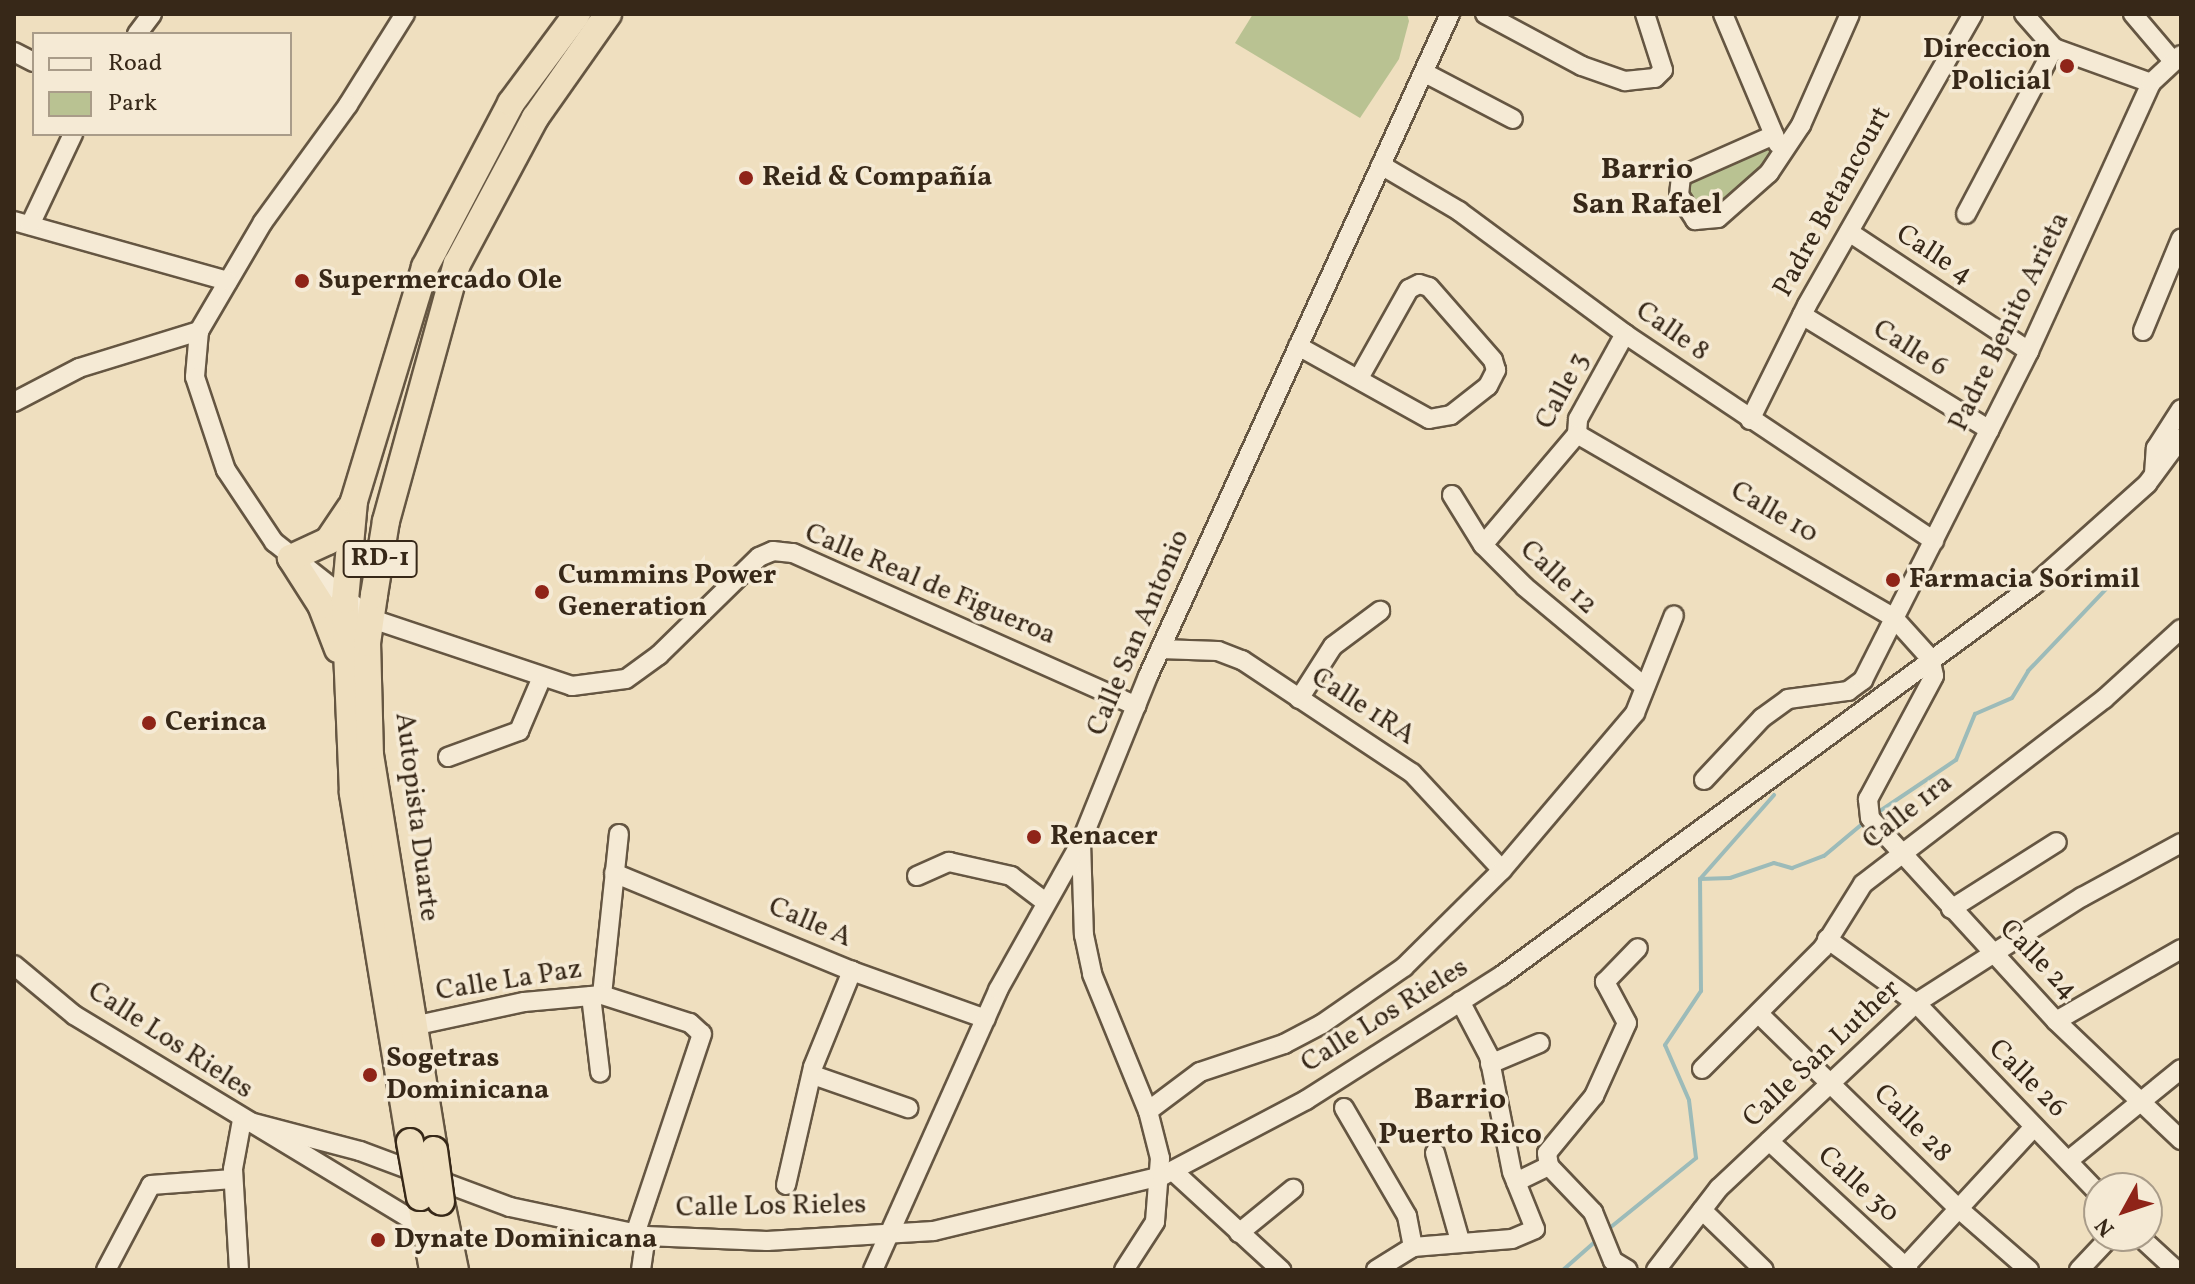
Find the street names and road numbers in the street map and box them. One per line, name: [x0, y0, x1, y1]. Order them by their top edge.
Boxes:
street label: Padre Betancourt: [1767, 101, 1899, 303]
street label: Padre Benito Arieta: [1942, 207, 2078, 437]
street label: Calle 4: [1889, 218, 1979, 292]
street label: Calle 8: [1629, 295, 1715, 369]
street label: Calle 6: [1866, 313, 1954, 385]
street label: Calle 3: [1529, 347, 1597, 435]
street label: Calle 10: [1724, 475, 1824, 551]
street label: Calle Real de Figueroa: [799, 517, 1061, 653]
street label: Calle San Antonio: [1080, 525, 1198, 741]
street label: Calle 12: [1512, 534, 1604, 622]
road number: RD-1: [342, 537, 418, 581]
street label: Calle 1RA: [1305, 661, 1421, 753]
street label: Autopista Duarte: [387, 711, 445, 923]
street label: Calle 1ra: [1857, 767, 1959, 857]
street label: Calle A: [763, 890, 857, 956]
street label: Calle 24: [1992, 913, 2084, 1007]
street label: Calle Los Rieles: [1295, 951, 1475, 1081]
street label: Calle La Paz: [434, 953, 584, 1009]
street label: Calle San Luther: [1736, 973, 1908, 1135]
street label: Calle Los Rieles: [81, 975, 259, 1107]
street label: Calle 26: [1981, 1033, 2073, 1125]
street label: Calle 28: [1866, 1078, 1958, 1170]
street label: Calle 30: [1810, 1140, 1906, 1230]
street label: Calle Los Rieles: [675, 1189, 867, 1225]

